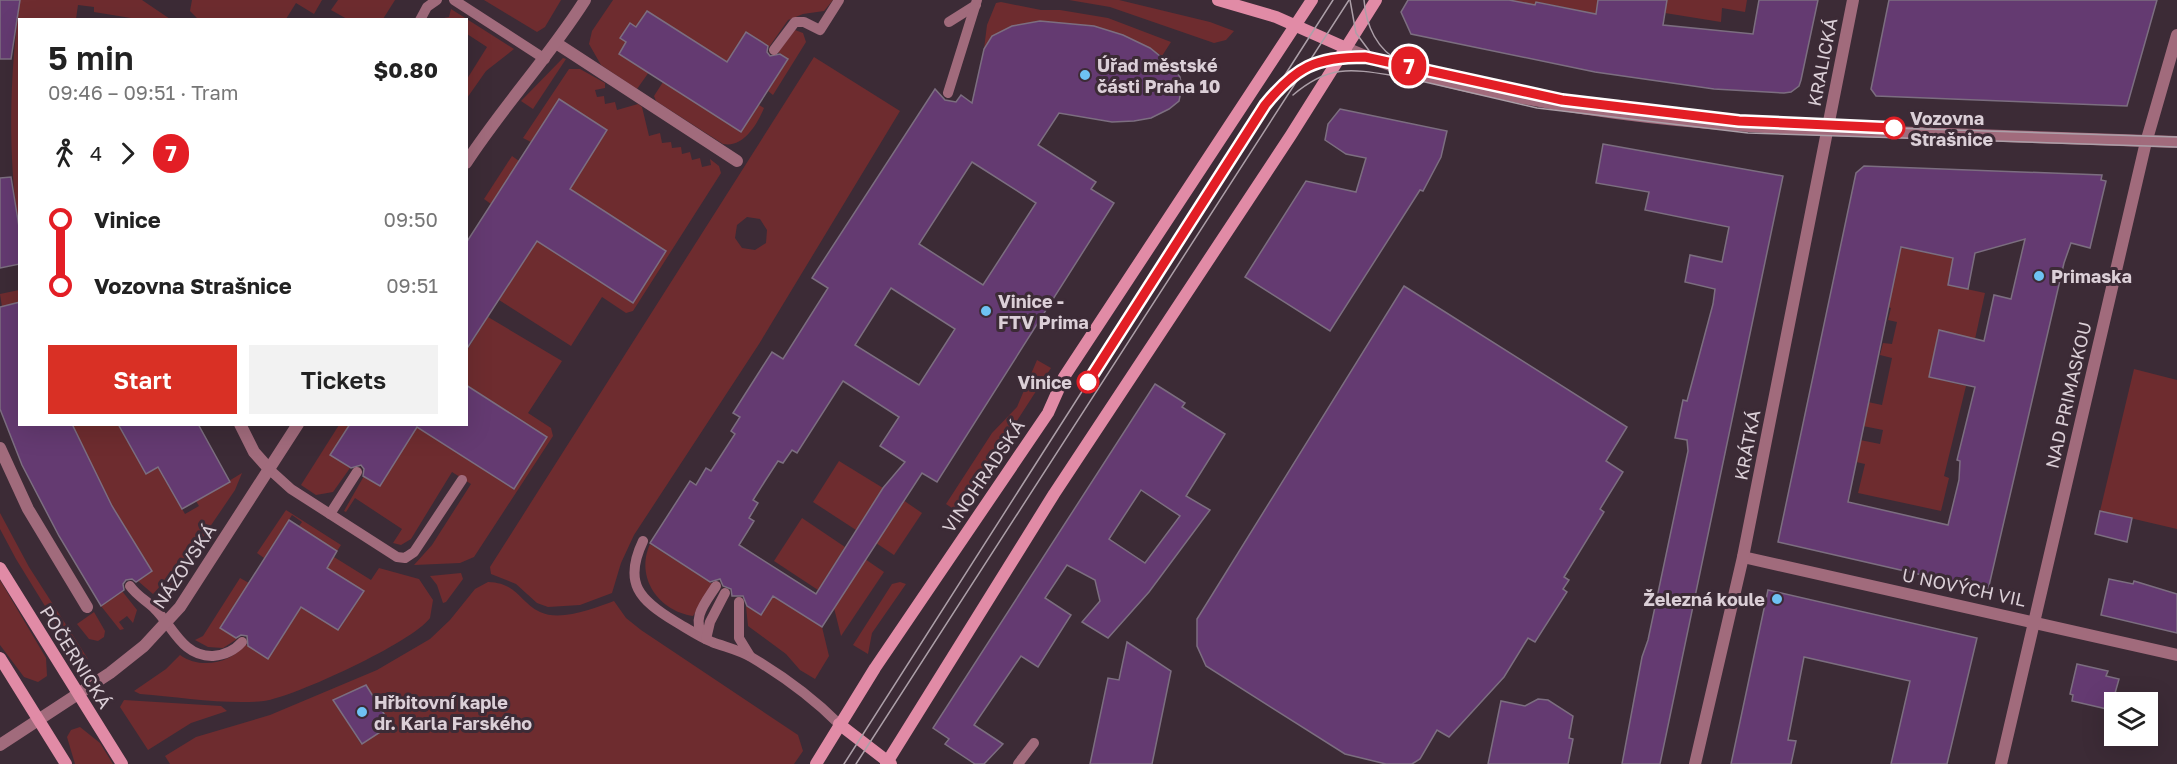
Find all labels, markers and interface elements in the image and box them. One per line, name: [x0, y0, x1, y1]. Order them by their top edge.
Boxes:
street label: KRALICKÁ: [1803, 16, 1841, 108]
text: 5 min: [48, 38, 134, 77]
line badge: 7: [1390, 46, 1428, 86]
text: 7: [1403, 53, 1415, 79]
place label: Úřad městské části Praha 10: [1097, 54, 1220, 97]
text: $0.80: [374, 56, 438, 83]
marker: Úřad městské části Praha 10: [1078, 68, 1092, 82]
text: 09:46 – 09:51 · Tram: [48, 80, 238, 104]
place label: Vozovna Strašnice: [1910, 107, 1994, 150]
marker: Vozovna Strašnice: [1883, 117, 1905, 139]
icon: walk: [48, 137, 81, 170]
icon: forward: [111, 137, 144, 170]
text: 7: [165, 140, 177, 166]
text: 4: [90, 141, 102, 165]
text: Vinice: [94, 206, 161, 233]
text: 09:50: [384, 207, 438, 231]
place label: Primaska: [2051, 265, 2132, 287]
marker: Primaska: [2032, 269, 2046, 283]
text: Vozovna Strašnice: [94, 272, 292, 299]
text: 09:51: [386, 273, 438, 297]
place label: Vinice - FTV Prima: [998, 290, 1089, 333]
marker: Vinice - FTV Prima: [979, 304, 993, 318]
street label: NAD PRIMASKOU: [2040, 319, 2096, 471]
button: Start: [48, 345, 237, 414]
button: Tickets: [249, 345, 438, 414]
place label: Vinice: [1017, 371, 1072, 393]
marker: Vinice: [1077, 371, 1099, 393]
street label: KRÁTKÁ: [1729, 408, 1765, 482]
street label: VINOHRADSKÁ: [937, 415, 1029, 537]
street label: NÁZOVSKÁ: [148, 519, 220, 613]
street label: U NOVÝCH VIL: [1900, 563, 2028, 611]
place label: Železná koule: [1644, 588, 1765, 610]
marker: Železná koule: [1770, 592, 1784, 606]
street label: POČERNICKÁ: [36, 602, 116, 712]
place label: Hřbitovní kaple dr. Karla Farského: [374, 691, 532, 734]
map controls: [2104, 692, 2158, 746]
button: layers: [2104, 692, 2158, 746]
marker: Hřbitovní kaple dr. Karla Farského: [355, 705, 369, 719]

